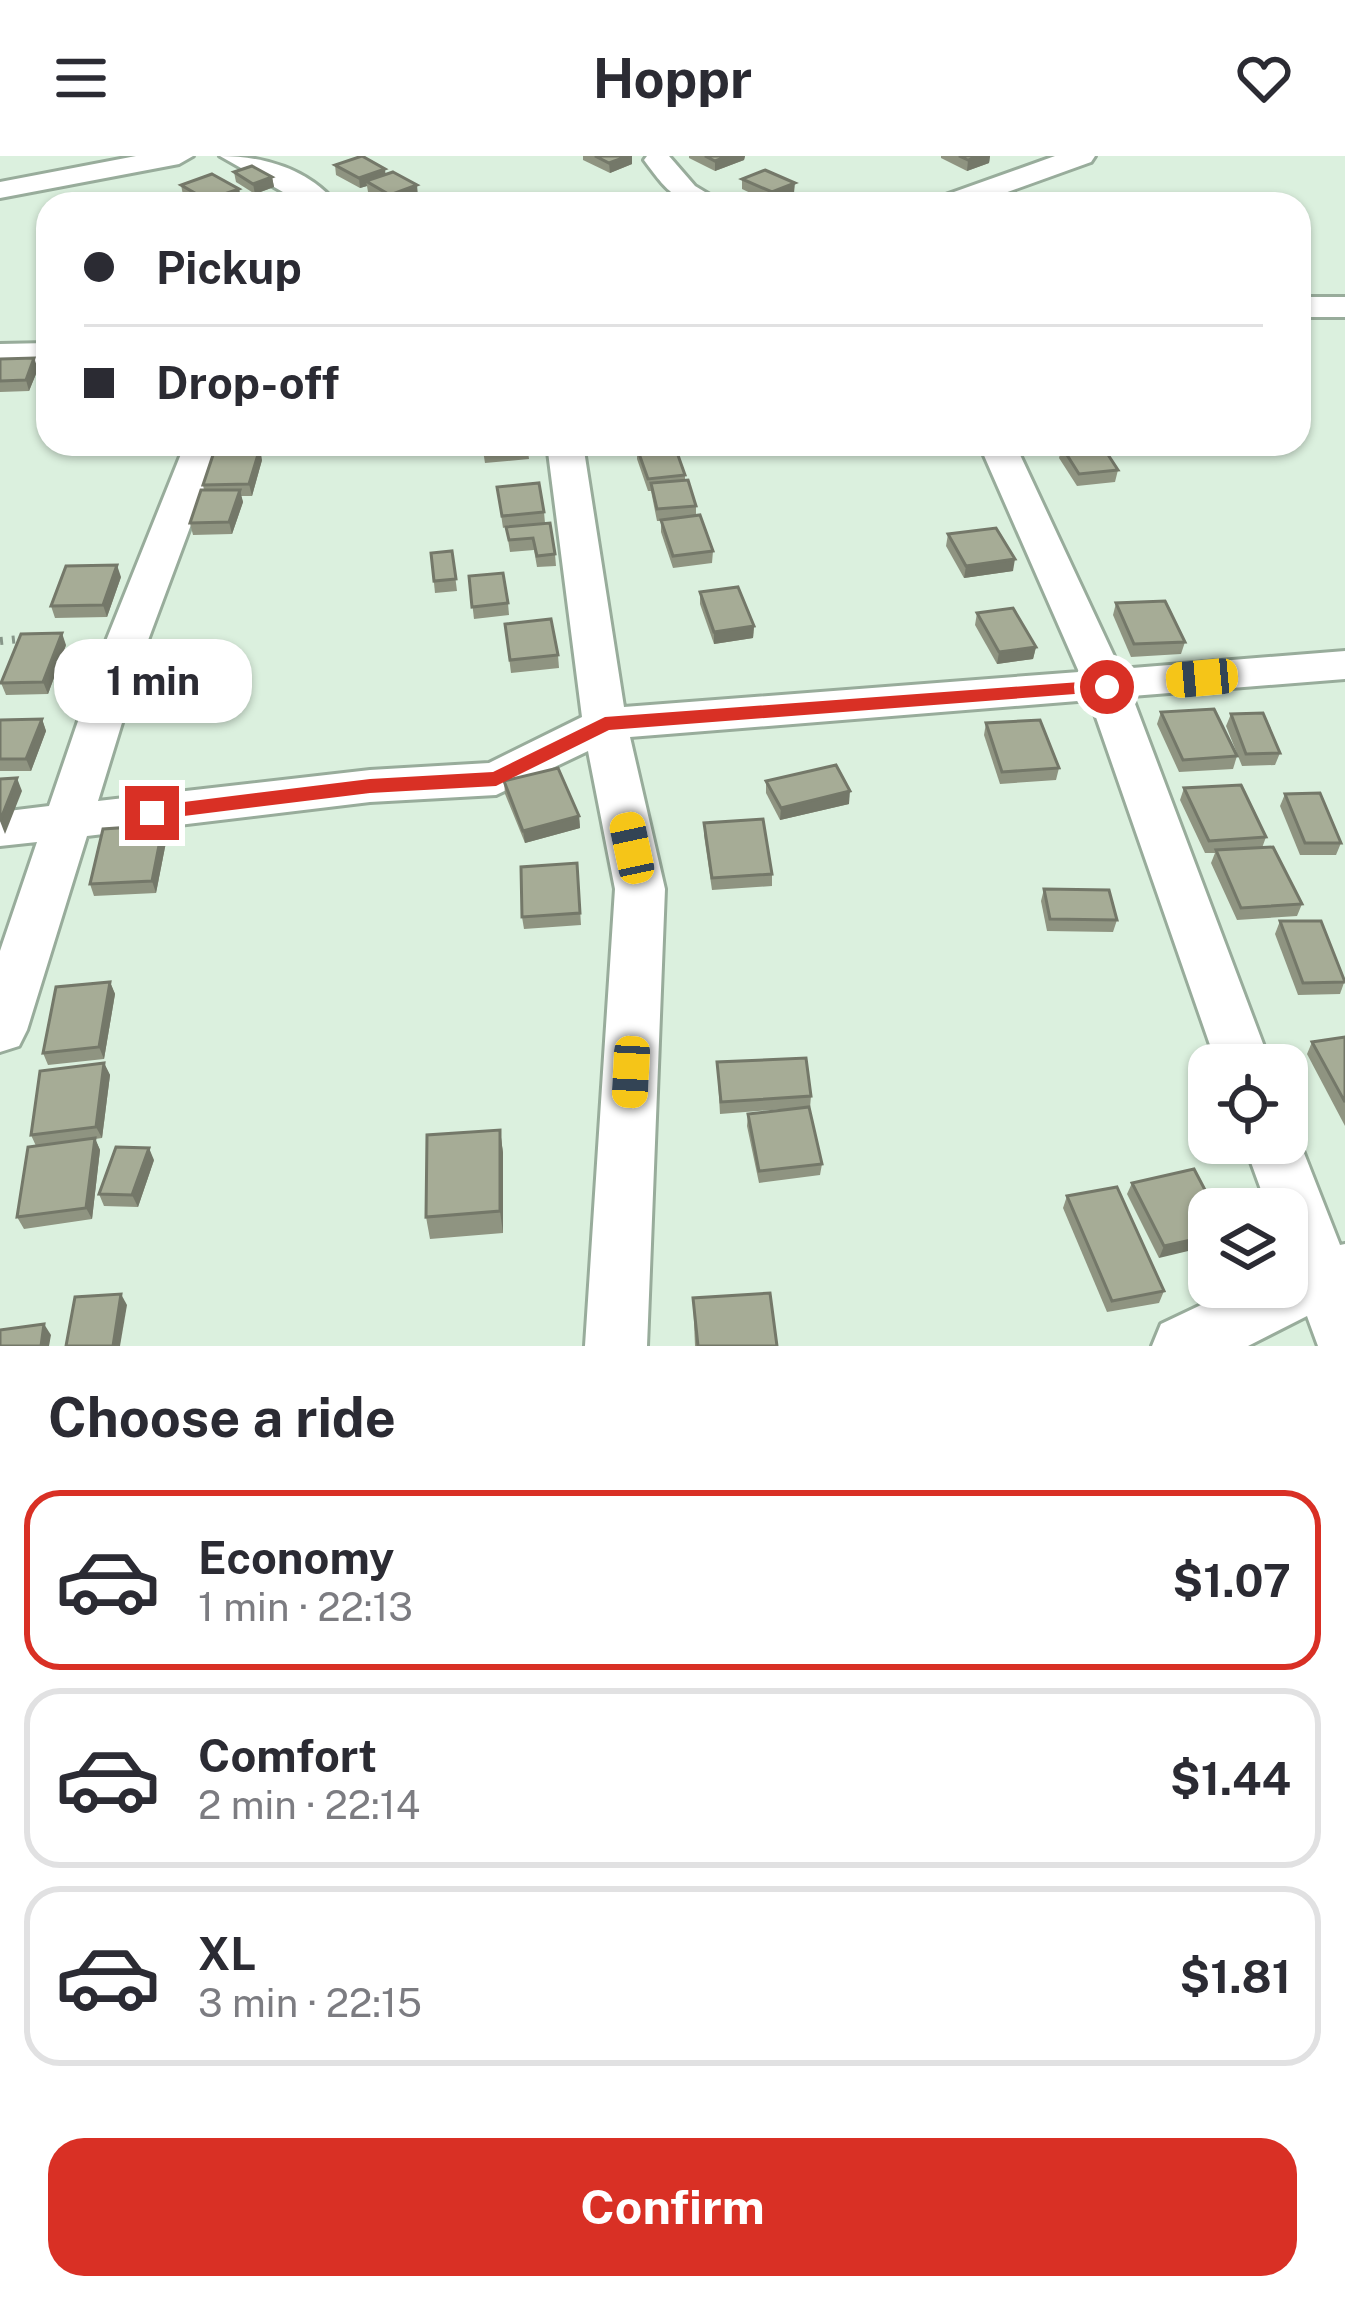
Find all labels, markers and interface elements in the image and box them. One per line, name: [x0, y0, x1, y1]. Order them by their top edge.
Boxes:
icon: menu: [48, 45, 114, 111]
icon: heart: [1231, 45, 1297, 111]
text: Hoppr: [593, 47, 752, 110]
text: Pickup: [156, 241, 302, 294]
text: Drop-off: [156, 356, 339, 409]
callout: 1 min: [53, 639, 251, 723]
car: [1165, 657, 1239, 699]
text: 1 min: [106, 658, 200, 704]
route start: [1080, 660, 1134, 714]
route end: [125, 786, 179, 840]
car: [607, 809, 657, 887]
car: [611, 1035, 651, 1109]
map controls: [1188, 1044, 1308, 1308]
button: locate: [1188, 1044, 1308, 1164]
button: layers: [1188, 1188, 1308, 1308]
text: Choose a ride: [48, 1386, 396, 1449]
icon: car: [54, 1526, 162, 1634]
text: Economy: [198, 1531, 394, 1584]
text: $1.07: [1173, 1554, 1291, 1607]
text: 1 min · 22:13: [198, 1584, 413, 1630]
icon: car: [54, 1724, 162, 1832]
text: Comfort: [198, 1729, 377, 1782]
text: $1.44: [1170, 1752, 1291, 1805]
text: 2 min · 22:14: [198, 1782, 420, 1828]
icon: car: [54, 1922, 162, 2030]
text: XL: [198, 1927, 256, 1980]
text: $1.81: [1180, 1950, 1291, 2003]
text: 3 min · 22:15: [198, 1980, 422, 2026]
button: Confirm: [48, 2138, 1297, 2276]

